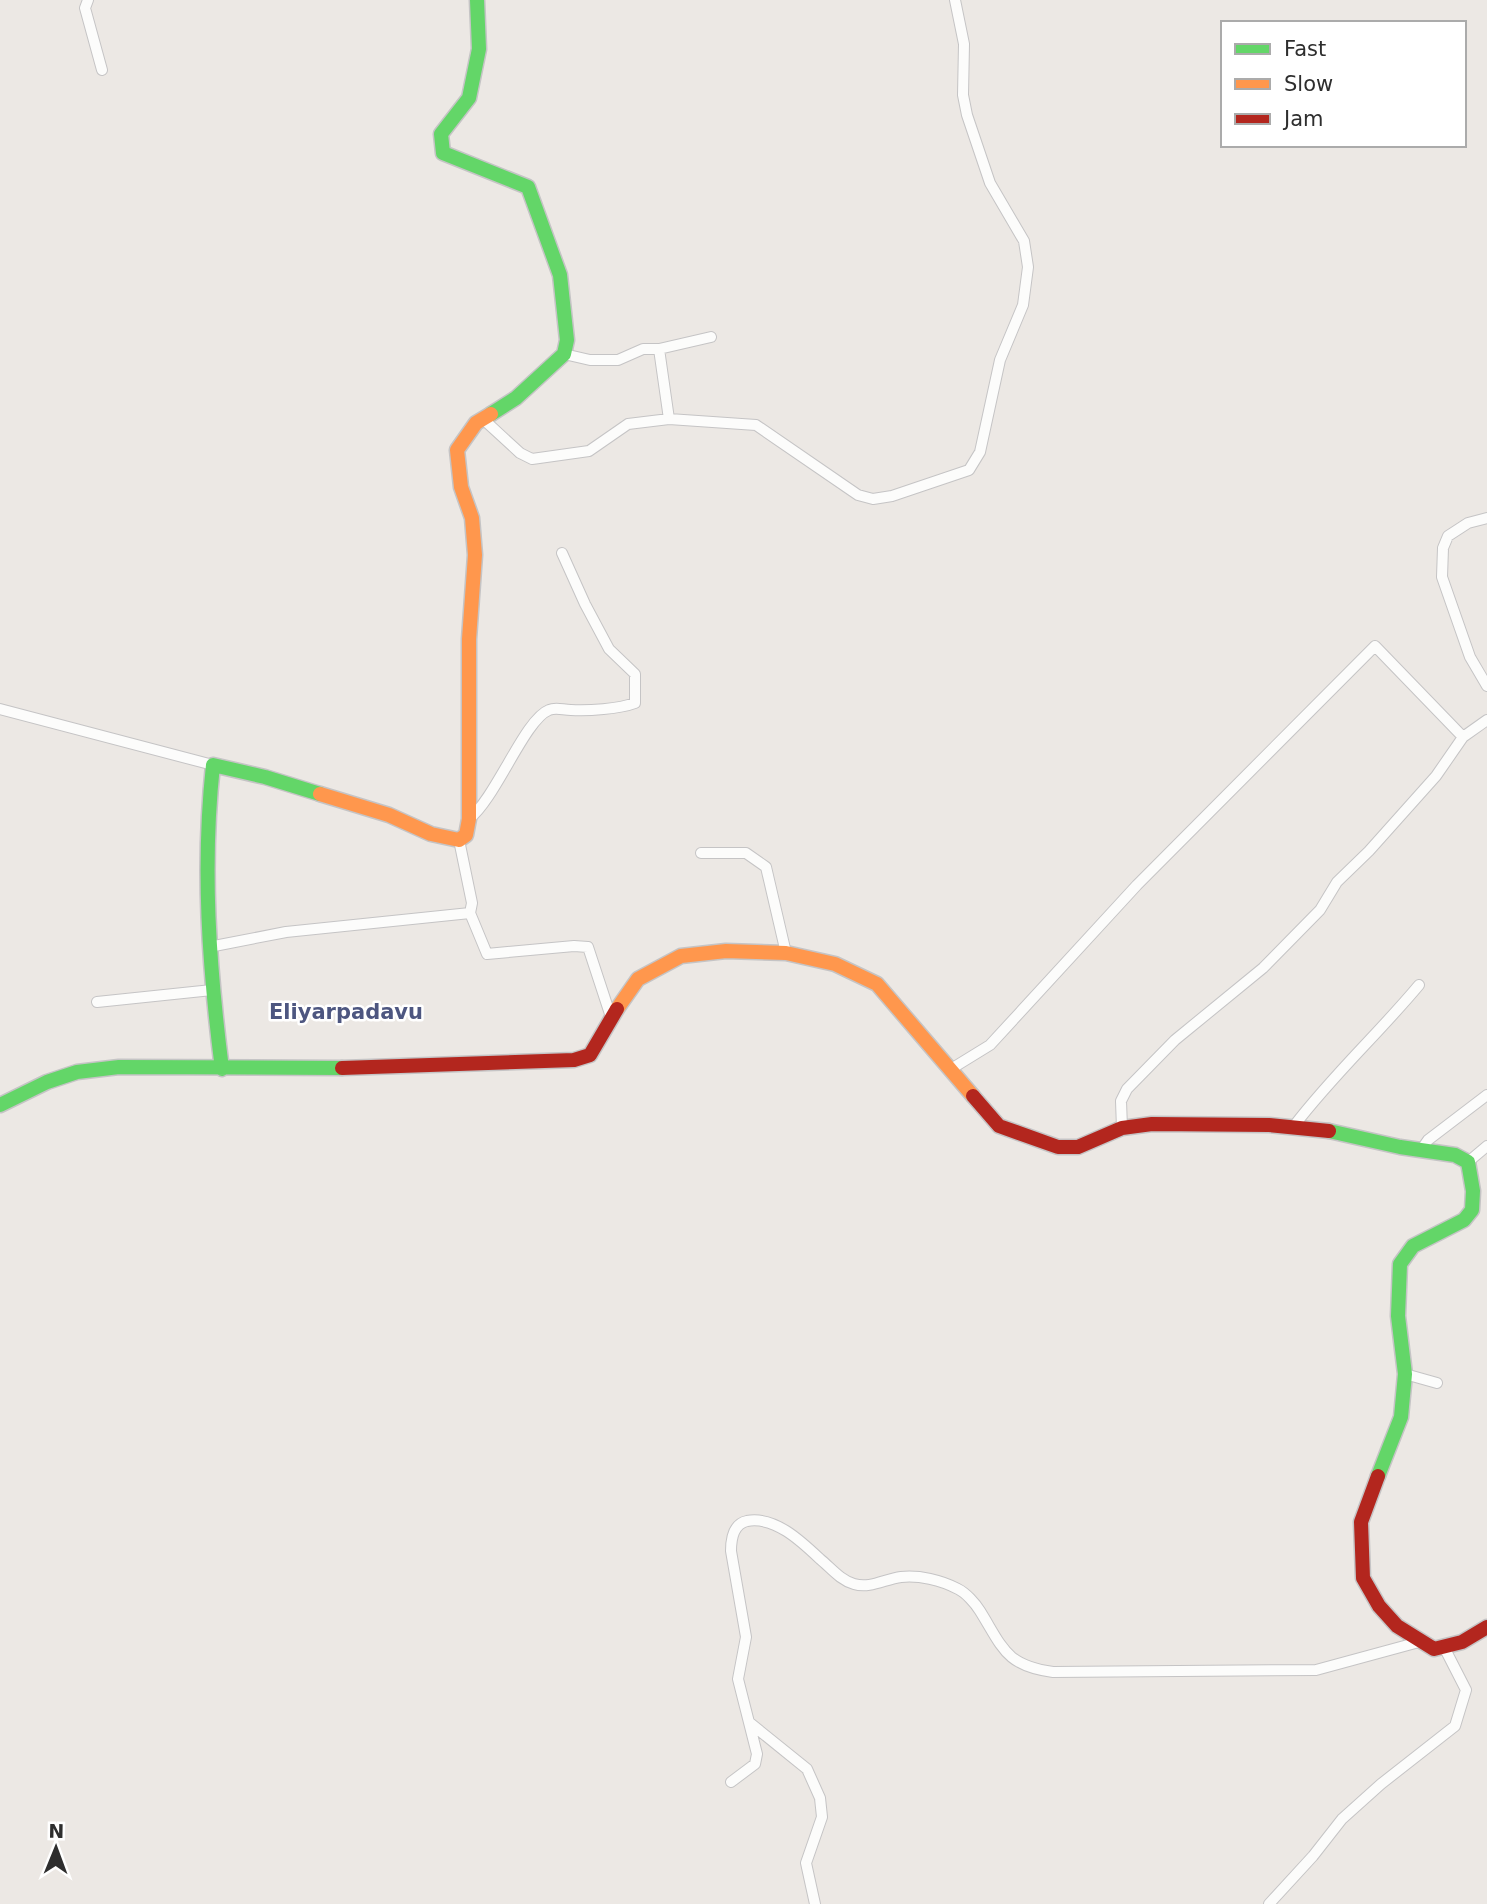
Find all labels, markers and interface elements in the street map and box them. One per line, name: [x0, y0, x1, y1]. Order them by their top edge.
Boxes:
legend: [1221, 21, 1466, 147]
text: Fast: [1284, 37, 1326, 61]
text: Slow: [1284, 72, 1333, 96]
text: Jam: [1282, 107, 1324, 131]
district label: Eliyarpadavu: [269, 1000, 423, 1024]
north arrow: [21, 1813, 91, 1883]
text: N: [48, 1820, 64, 1842]

